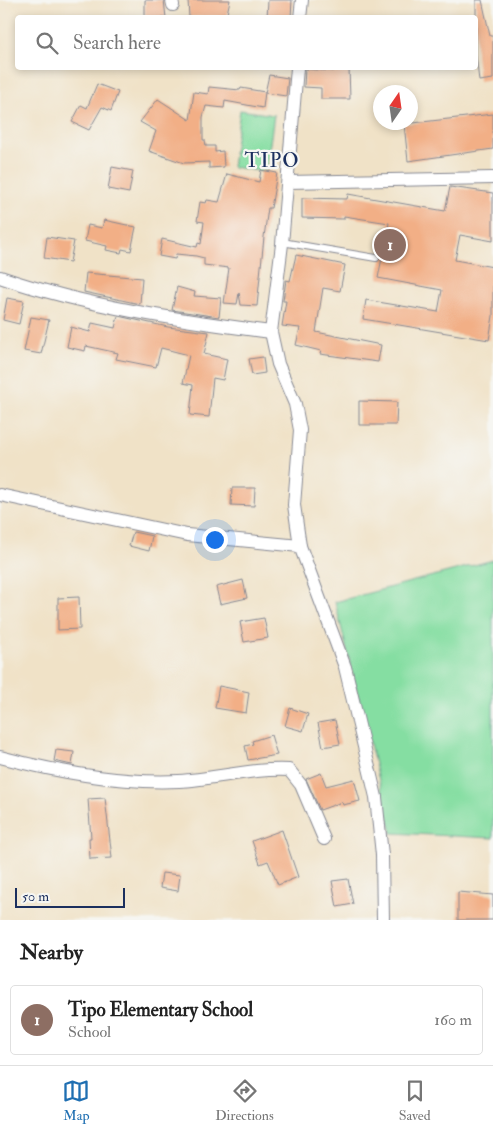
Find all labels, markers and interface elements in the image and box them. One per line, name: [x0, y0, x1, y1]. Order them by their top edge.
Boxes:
search box: [15, 15, 478, 70]
icon: search: [33, 29, 61, 57]
text: Search here: [73, 31, 161, 55]
north arrow: [373, 85, 418, 130]
district label: TIPO: [245, 148, 299, 173]
pin: 1: [374, 226, 406, 264]
your location: [202, 527, 228, 553]
scale bar: [15, 885, 125, 908]
text: 50 m: [22, 888, 49, 905]
text: Nearby: [20, 939, 83, 966]
text: Tipo Elementary School: [68, 998, 253, 1022]
text: 1: [34, 1010, 40, 1030]
text: 160 m: [434, 1010, 472, 1030]
text: School: [68, 1022, 111, 1042]
tab: Map: [62, 1077, 90, 1124]
tab: Directions: [215, 1077, 274, 1124]
tab: Saved: [399, 1077, 431, 1124]

